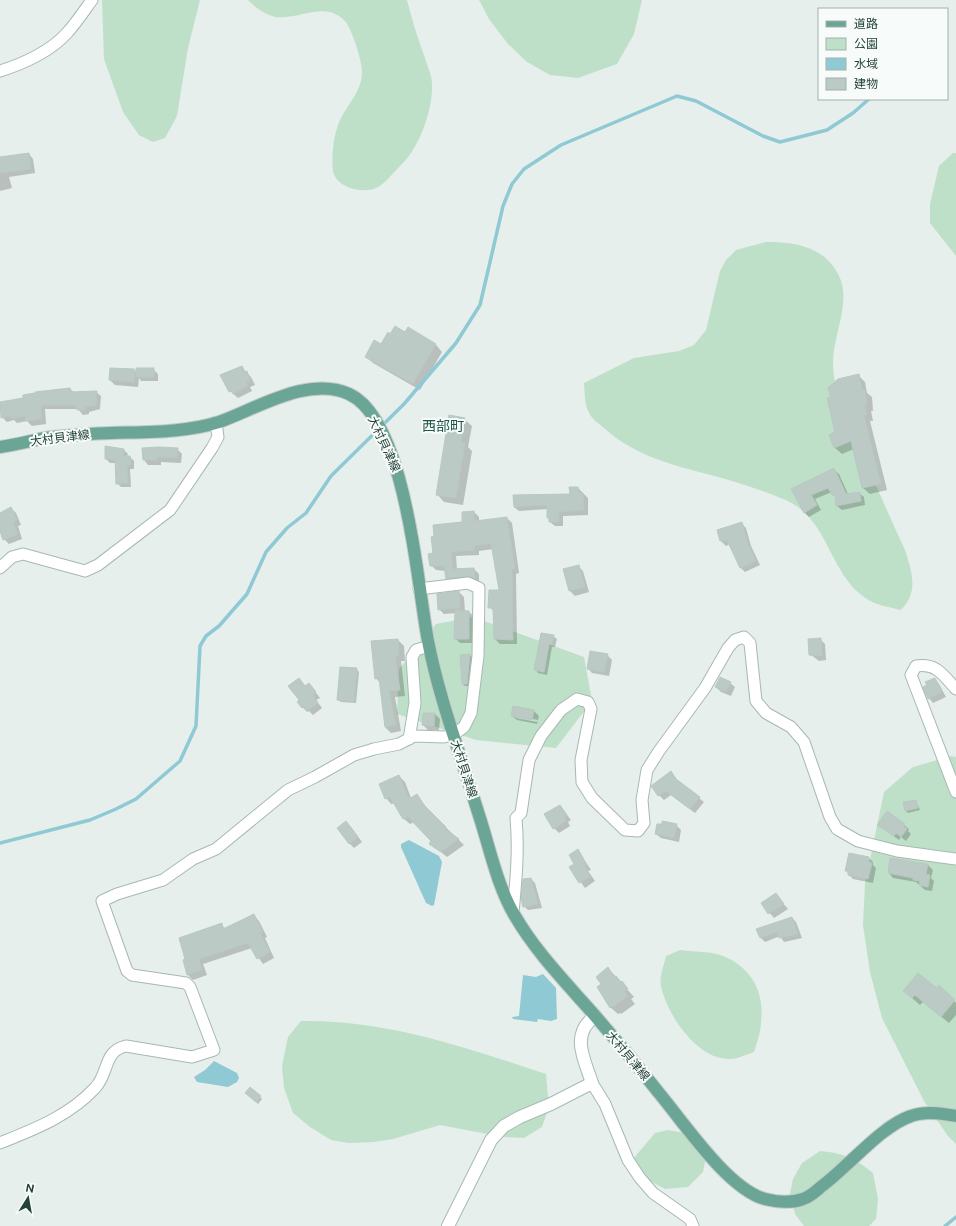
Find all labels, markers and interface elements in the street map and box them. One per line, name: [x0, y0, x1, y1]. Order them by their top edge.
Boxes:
legend: [818, 8, 948, 100]
text: 道路: [854, 17, 878, 31]
text: 公園: [854, 37, 878, 51]
text: 水域: [854, 57, 878, 71]
text: 建物: [854, 77, 878, 91]
street label: 大村貝津線: [365, 414, 403, 474]
district label: 西部町: [422, 418, 464, 434]
street label: 大村貝津線: [29, 427, 91, 449]
street label: 大村貝津線: [448, 738, 480, 800]
street label: 大村貝津線: [603, 1029, 653, 1083]
north arrow: [8, 1178, 48, 1218]
text: N: [25, 1181, 35, 1195]

